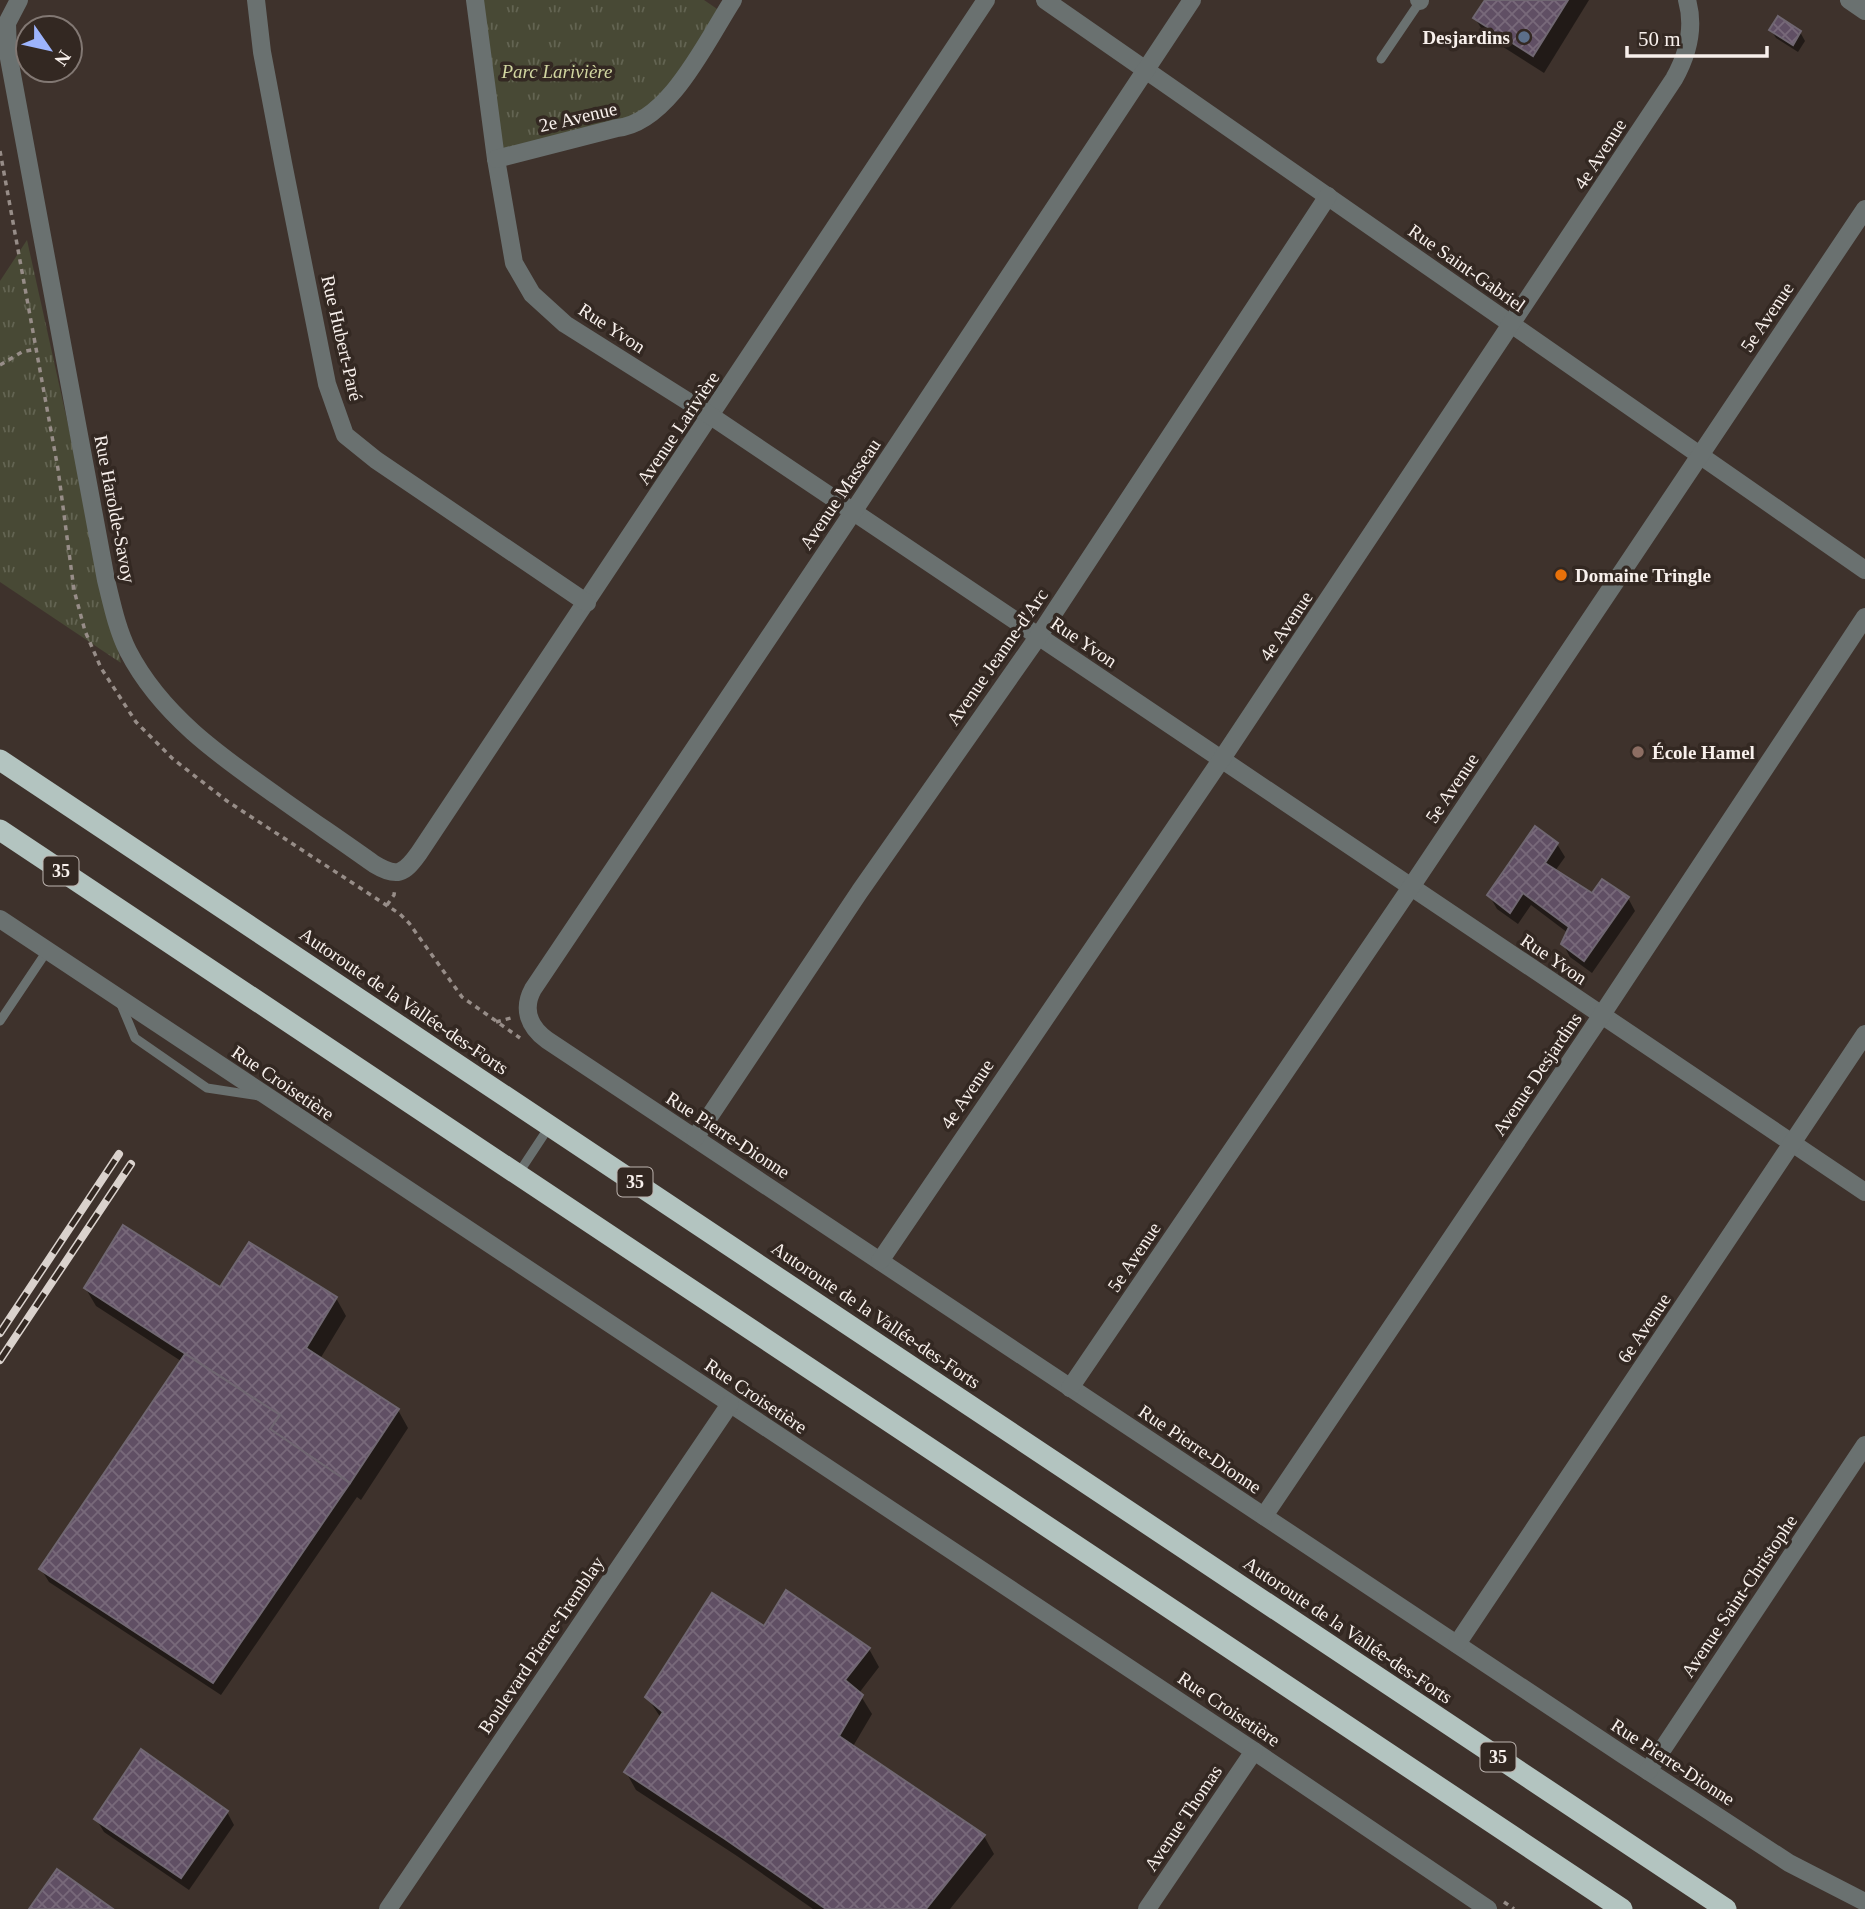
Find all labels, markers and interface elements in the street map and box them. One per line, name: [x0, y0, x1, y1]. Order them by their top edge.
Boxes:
north arrow: [14, 14, 84, 84]
scale bar: [1627, 14, 1767, 58]
place label: Desjardins: [1422, 27, 1510, 48]
text: 50 m: [1638, 27, 1681, 51]
marker: Desjardins: [1516, 29, 1532, 45]
text: N: [50, 47, 75, 70]
park label: Parc Larivière: [501, 61, 613, 82]
street label: 2e Avenue: [537, 98, 619, 136]
street label: 4e Avenue: [1570, 115, 1630, 193]
street label: Rue Saint-Gabriel: [1405, 220, 1529, 316]
street label: Rue Hubert-Paré: [317, 273, 367, 403]
street label: 5e Avenue: [1736, 278, 1798, 356]
street label: Rue Yvon: [575, 299, 650, 357]
street label: Avenue Larivière: [632, 367, 724, 489]
street label: Rue Harolde-Savoy: [90, 433, 140, 585]
street label: Avenue Masseau: [795, 434, 885, 553]
place label: Domaine Tringle: [1575, 565, 1711, 586]
marker: Domaine Tringle: [1553, 567, 1569, 583]
street label: Avenue Jeanne-d'Arc: [942, 585, 1052, 729]
street label: 4e Avenue: [1255, 587, 1317, 665]
street label: Rue Yvon: [1047, 612, 1121, 672]
place label: École Hamel: [1652, 742, 1755, 763]
marker: École Hamel: [1630, 744, 1646, 760]
street label: 5e Avenue: [1421, 749, 1483, 827]
road number: 35: [43, 856, 78, 886]
street label: Autoroute de la Vallée-des-Forts: [296, 923, 512, 1079]
street label: Rue Yvon: [1517, 929, 1591, 989]
street label: Avenue Desjardins: [1488, 1009, 1586, 1139]
street label: Rue Croisetière: [228, 1041, 338, 1125]
street label: 4e Avenue: [936, 1055, 998, 1133]
street label: Rue Pierre-Dionne: [662, 1087, 794, 1183]
road number: 35: [618, 1168, 652, 1196]
street label: 5e Avenue: [1103, 1218, 1165, 1296]
street label: Autoroute de la Vallée-des-Forts: [768, 1237, 984, 1393]
street label: 6e Avenue: [1613, 1289, 1675, 1367]
street label: Rue Croisetière: [701, 1354, 811, 1438]
street label: Rue Pierre-Dionne: [1135, 1400, 1265, 1498]
street label: Avenue Saint-Christophe: [1677, 1511, 1801, 1681]
street label: Boulevard Pierre-Tremblay: [474, 1552, 608, 1737]
street label: Autoroute de la Vallée-des-Forts: [1240, 1552, 1456, 1708]
street label: Rue Croisetière: [1174, 1667, 1284, 1751]
street label: Rue Pierre-Dionne: [1607, 1714, 1739, 1810]
road number: 35: [1480, 1742, 1516, 1772]
street label: Avenue Thomas: [1140, 1761, 1226, 1875]

